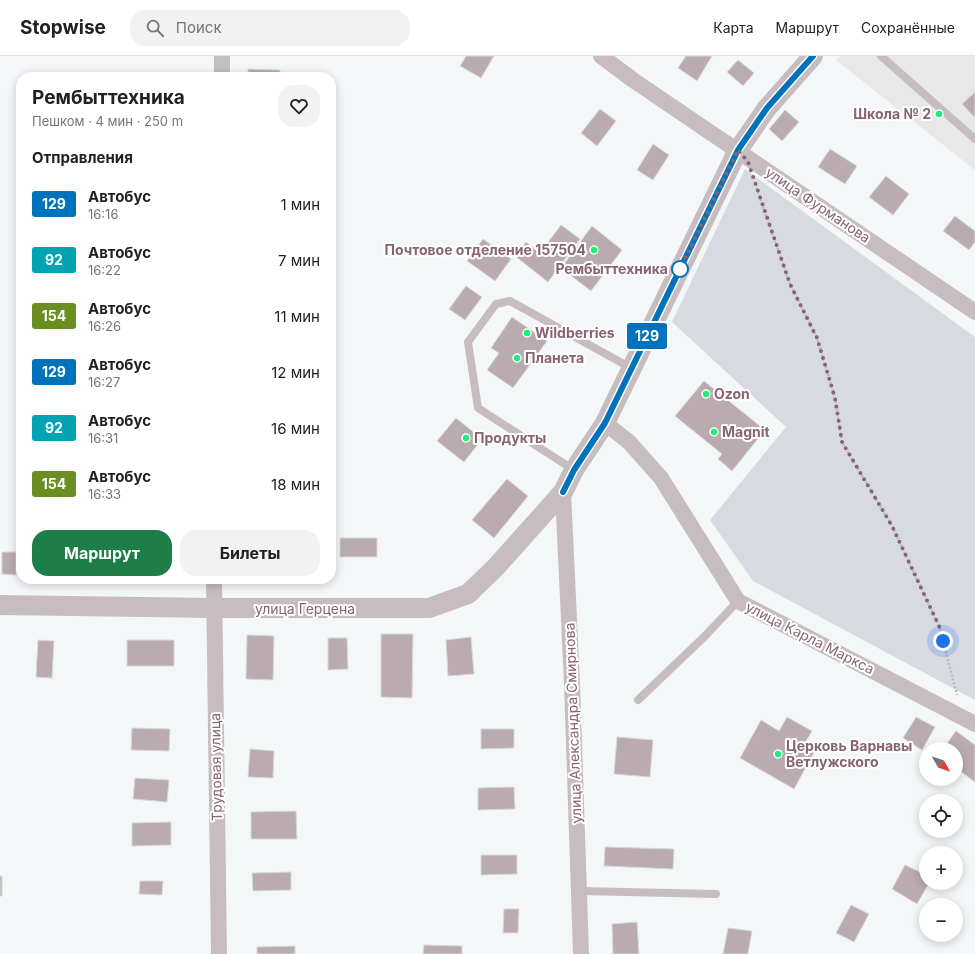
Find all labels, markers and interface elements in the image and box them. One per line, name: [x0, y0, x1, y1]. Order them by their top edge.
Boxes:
search box: [130, 10, 410, 46]
text: Stopwise: [20, 16, 106, 39]
icon: search: [144, 17, 166, 39]
text: Поиск: [176, 18, 222, 37]
text: Карта: [713, 19, 754, 36]
text: Маршрут: [776, 19, 839, 36]
text: Сохранённые: [861, 19, 955, 36]
button: heart: [278, 85, 320, 127]
text: Рембыттехника: [32, 86, 185, 109]
place label: Школа № 2: [853, 105, 931, 122]
marker: Школа № 2: [934, 109, 944, 119]
text: Пешком · 4 мин · 250 m: [32, 113, 183, 129]
text: Отправления: [32, 148, 133, 167]
street label: улица Фурманова: [763, 163, 874, 246]
text: Автобус: [88, 187, 151, 206]
text: 129: [42, 195, 66, 212]
text: 1 мин: [280, 195, 320, 214]
text: 16:16: [88, 206, 118, 222]
place label: Почтовое отделение 157504: [385, 241, 586, 258]
text: Автобус: [88, 243, 151, 262]
marker: Почтовое отделение 157504: [589, 245, 599, 255]
text: 92: [45, 251, 63, 268]
text: 7 мин: [278, 251, 320, 270]
place label: Рембыттехника: [555, 260, 668, 277]
marker: Рембыттехника: [671, 260, 689, 278]
text: 16:22: [88, 262, 121, 278]
text: Автобус: [88, 299, 151, 318]
text: 154: [42, 307, 66, 324]
text: 11 мин: [274, 307, 320, 326]
text: 16:26: [88, 318, 121, 334]
line badge: 129: [624, 323, 670, 349]
place label: Wildberries: [535, 324, 615, 341]
text: 129: [635, 327, 659, 344]
marker: Wildberries: [522, 328, 532, 338]
place label: Планета: [525, 349, 584, 366]
marker: Планета: [512, 353, 522, 363]
text: Автобус: [88, 355, 151, 374]
text: 129: [42, 363, 66, 380]
text: 12 мин: [271, 363, 320, 382]
text: 16:27: [88, 374, 120, 390]
place label: Ozon: [714, 385, 750, 402]
marker: Ozon: [701, 389, 711, 399]
text: Автобус: [88, 411, 151, 430]
text: 92: [45, 419, 63, 436]
text: 16 мин: [271, 419, 320, 438]
place label: Magnit: [722, 423, 770, 440]
marker: Magnit: [709, 427, 719, 437]
place label: Продукты: [474, 429, 546, 446]
text: 16:31: [88, 430, 118, 446]
marker: Продукты: [461, 433, 471, 443]
text: Автобус: [88, 467, 151, 486]
text: 154: [42, 475, 66, 492]
text: 18 мин: [271, 475, 320, 494]
text: 16:33: [88, 486, 121, 502]
button: Маршрут: [32, 530, 172, 576]
button: Билеты: [180, 530, 320, 576]
street label: улица Карла Маркса: [743, 598, 877, 677]
street label: улица Герцена: [255, 600, 355, 617]
street label: улица Александра Смирнова: [561, 622, 584, 824]
your location: [933, 631, 953, 651]
street label: Трудовая улица: [206, 713, 225, 821]
place label: Церковь Варнавы Ветлужского: [786, 737, 912, 770]
north arrow: [919, 742, 963, 786]
map controls: [919, 742, 963, 942]
marker: Церковь Варнавы Ветлужского: [773, 749, 783, 759]
button: locate: [919, 794, 963, 838]
button: +: [919, 846, 963, 890]
button: −: [919, 898, 963, 942]

